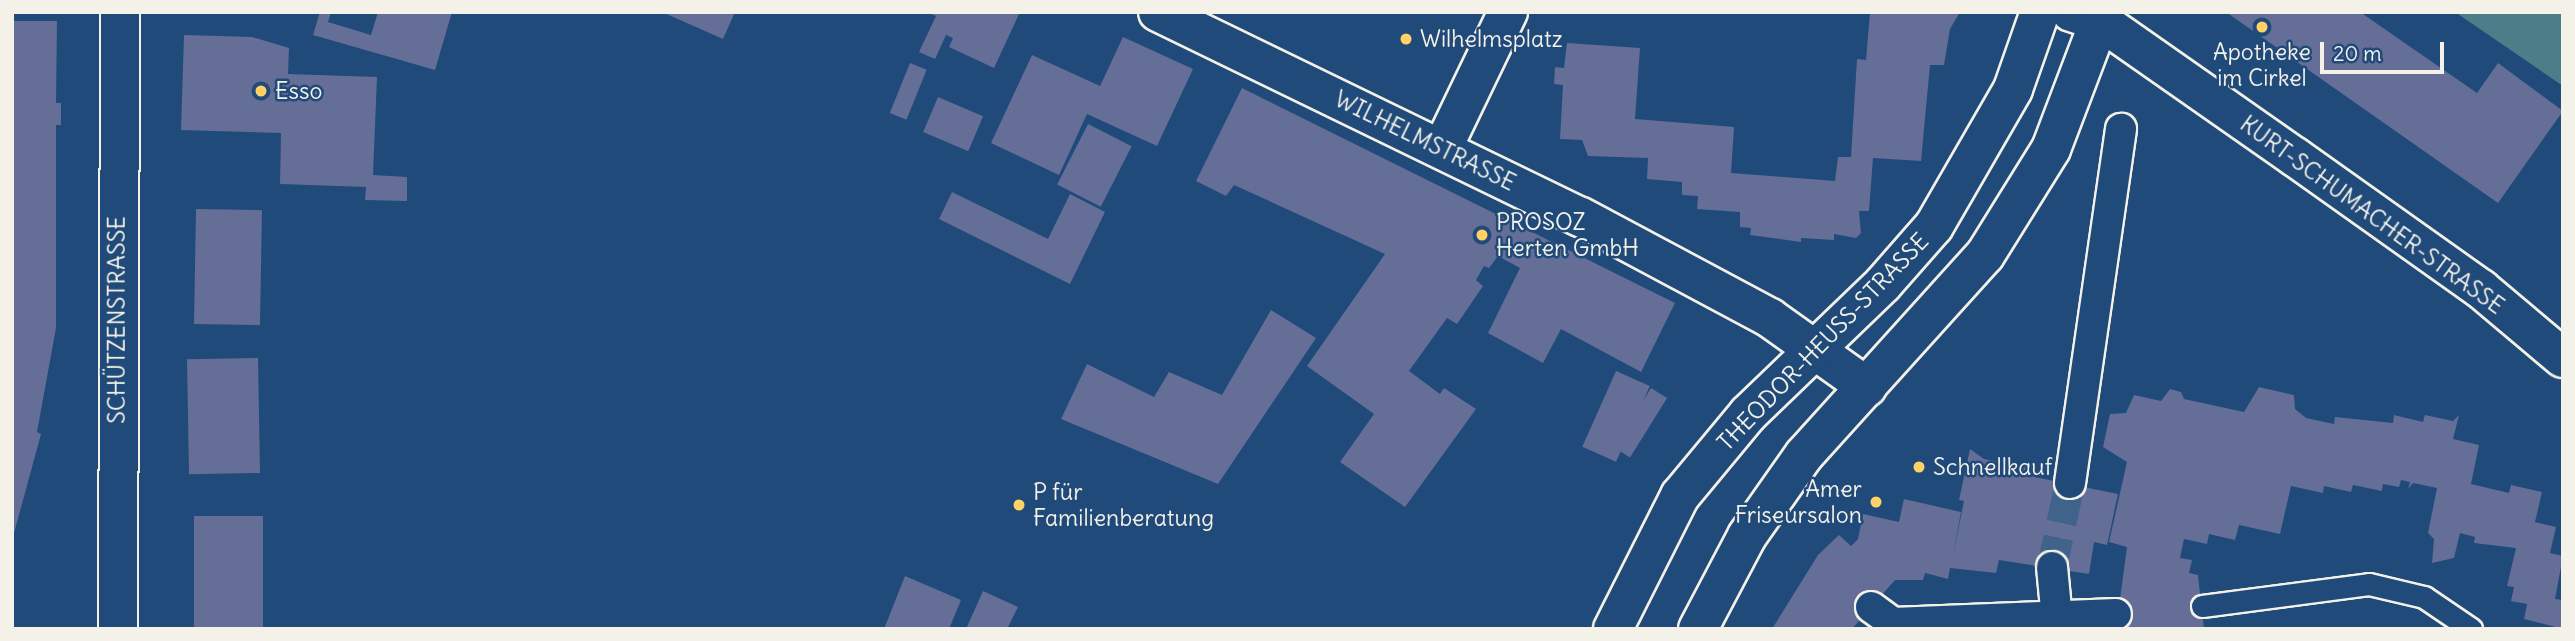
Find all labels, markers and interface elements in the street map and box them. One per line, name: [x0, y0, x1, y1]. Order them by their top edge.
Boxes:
marker: Apotheke im Cirkel: [2254, 19, 2270, 35]
place label: Wilhelmsplatz: [1420, 25, 1563, 53]
scale bar: [2323, 28, 2447, 72]
marker: Wilhelmsplatz: [1398, 31, 1414, 47]
place label: Apotheke im Cirkel: [2213, 38, 2311, 92]
text: 20 m: [2333, 40, 2382, 67]
place label: Esso: [275, 77, 322, 105]
marker: Esso: [253, 83, 269, 99]
street label: WILHELMSTRASSE: [1330, 85, 1520, 197]
street label: KURT-SCHUMACHER-STRASSE: [2235, 110, 2509, 320]
place label: PROSOZ Herten GmbH: [1496, 208, 1639, 262]
street label: SCHÜTZENSTRASSE: [103, 216, 131, 424]
marker: PROSOZ Herten GmbH: [1474, 227, 1490, 243]
street label: THEODOR-HEUSS-STRASSE: [1712, 228, 1934, 456]
place label: Schnellkauf: [1933, 453, 2052, 481]
marker: Schnellkauf: [1911, 459, 1927, 475]
place label: Amer Friseursalon: [1735, 475, 1862, 529]
place label: P für Familienberatung: [1033, 478, 1214, 532]
marker: Amer Friseursalon: [1868, 494, 1884, 510]
marker: P für Familienberatung: [1011, 497, 1027, 513]

